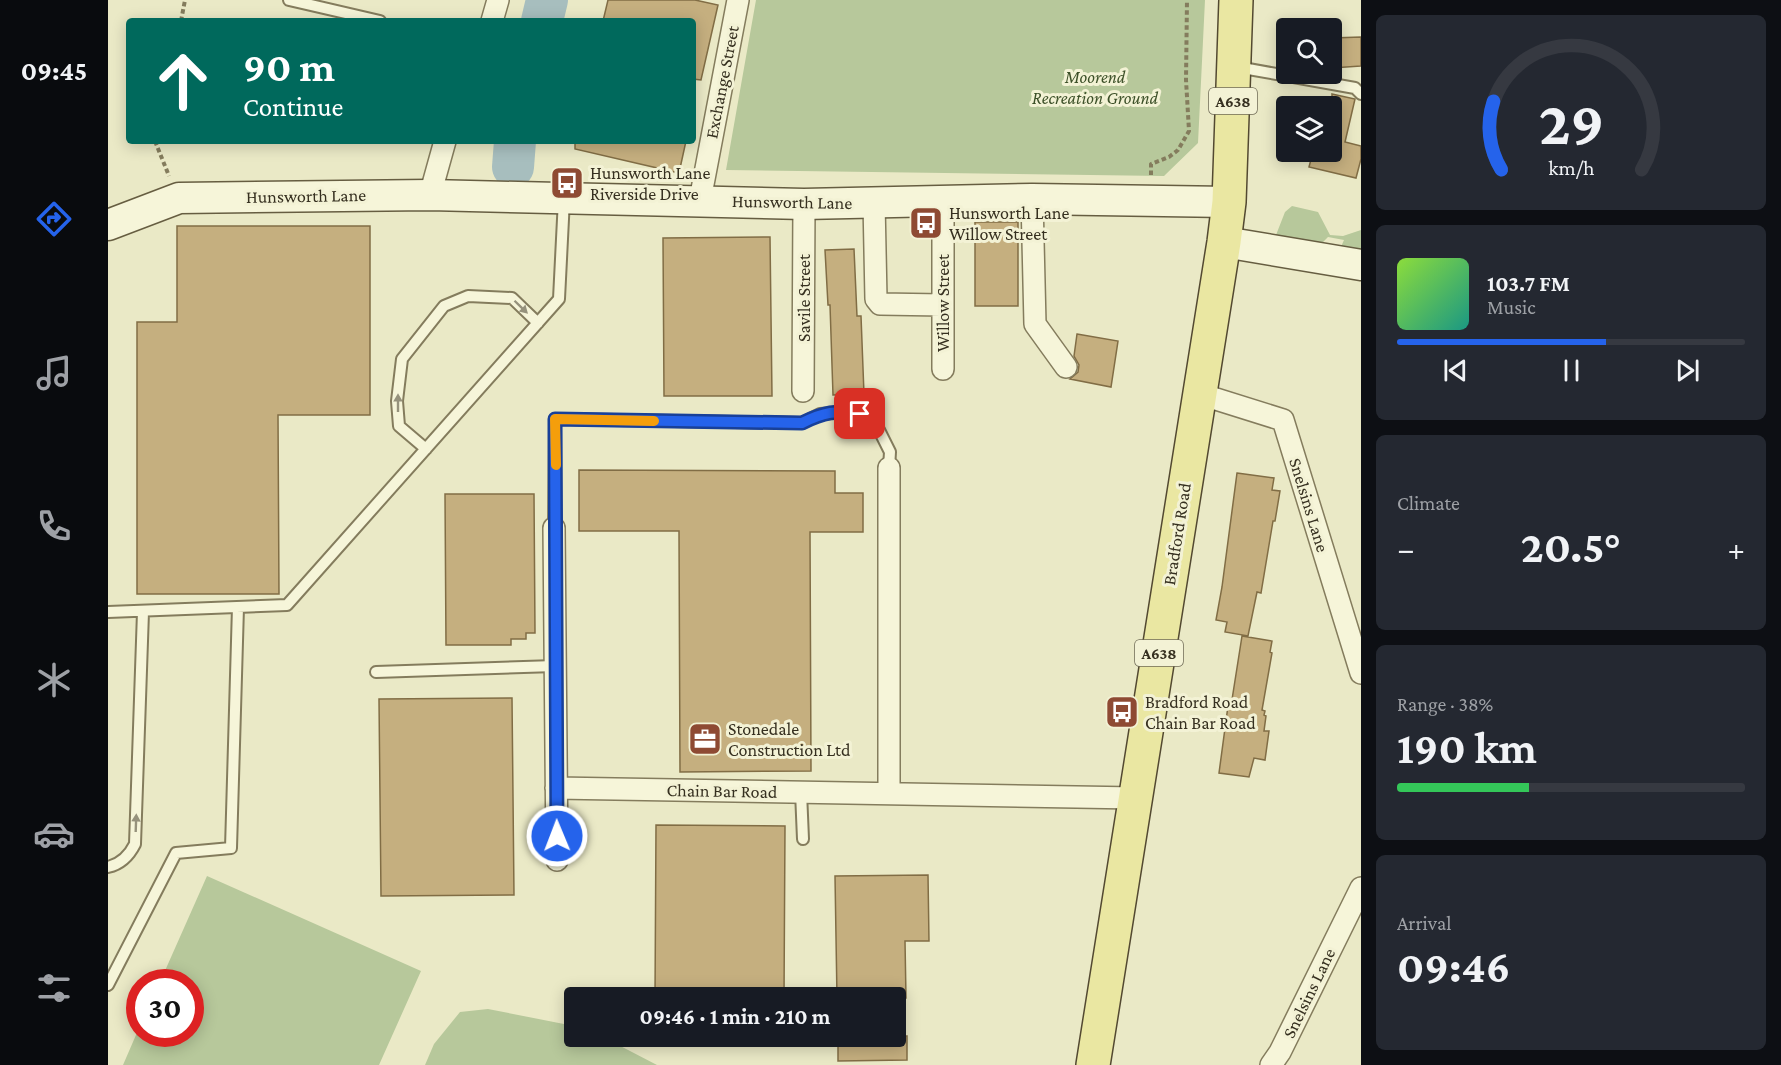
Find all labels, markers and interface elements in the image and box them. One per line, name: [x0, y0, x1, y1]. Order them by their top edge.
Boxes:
map controls: [1276, 18, 1342, 162]
button: search: [1276, 18, 1342, 84]
street label: Exchange Street: [701, 23, 743, 140]
icon: ahead: [144, 42, 222, 120]
text: 90 m: [243, 43, 335, 90]
text: 09:45: [21, 56, 87, 86]
park label: Moorend Recreation Ground: [1032, 67, 1159, 108]
road number: A638: [1209, 88, 1257, 114]
text: 29: [1538, 88, 1604, 157]
text: Continue: [243, 92, 343, 122]
button: layers: [1276, 96, 1342, 162]
text: km/h: [1548, 156, 1595, 180]
place label: Hunsworth Lane Riverside Drive: [590, 163, 710, 204]
bus stop icon: Hunsworth Lane Riverside Drive: [549, 165, 585, 201]
street label: Hunsworth Lane: [246, 185, 366, 207]
street label: Hunsworth Lane: [732, 191, 852, 213]
icon: directions: [33, 198, 75, 240]
place label: Hunsworth Lane Willow Street: [949, 203, 1069, 244]
bus stop icon: Hunsworth Lane Willow Street: [908, 205, 944, 241]
street label: Savile Street: [794, 253, 814, 342]
street label: Willow Street: [933, 253, 953, 352]
text: 103.7 FM: [1487, 271, 1570, 296]
text: Music: [1487, 296, 1536, 318]
one-way arrow: [514, 300, 528, 314]
icon: music: [33, 352, 75, 394]
icon: previous: [1439, 354, 1472, 387]
icon: pause: [1555, 354, 1588, 387]
icon: next: [1671, 354, 1704, 387]
pin: [834, 388, 885, 439]
one-way arrow: [393, 393, 403, 412]
icon: arrive: [843, 397, 876, 430]
street label: Snelsins Lane: [1285, 455, 1333, 555]
street label: Bradford Road: [1159, 481, 1195, 587]
text: Climate: [1397, 492, 1460, 514]
icon: phone: [33, 505, 75, 547]
text: 20.5°: [1521, 522, 1621, 572]
text: −: [1397, 530, 1414, 567]
text: +: [1728, 530, 1745, 567]
road number: A638: [1135, 640, 1183, 666]
icon: climate: [33, 659, 75, 701]
place label: Bradford Road Chain Bar Road: [1145, 692, 1256, 733]
text: Range · 38%: [1397, 693, 1493, 715]
bus stop icon: Bradford Road Chain Bar Road: [1104, 694, 1140, 730]
place label: Stonedale Construction Ltd: [728, 719, 851, 760]
office icon: Stonedale Construction Ltd: [687, 721, 723, 757]
text: 190 km: [1397, 723, 1537, 773]
street label: Chain Bar Road: [666, 780, 778, 802]
position arrow: [525, 804, 589, 868]
icon: car: [33, 813, 75, 855]
one-way arrow: [132, 814, 141, 833]
text: Arrival: [1397, 912, 1451, 934]
text: 09:46: [1397, 942, 1510, 992]
street label: Snelsins Lane: [1279, 945, 1339, 1041]
icon: filters: [33, 967, 75, 1009]
speed limit sign: 30: [126, 969, 204, 1047]
text: 09:46 · 1 min · 210 m: [640, 1004, 830, 1029]

